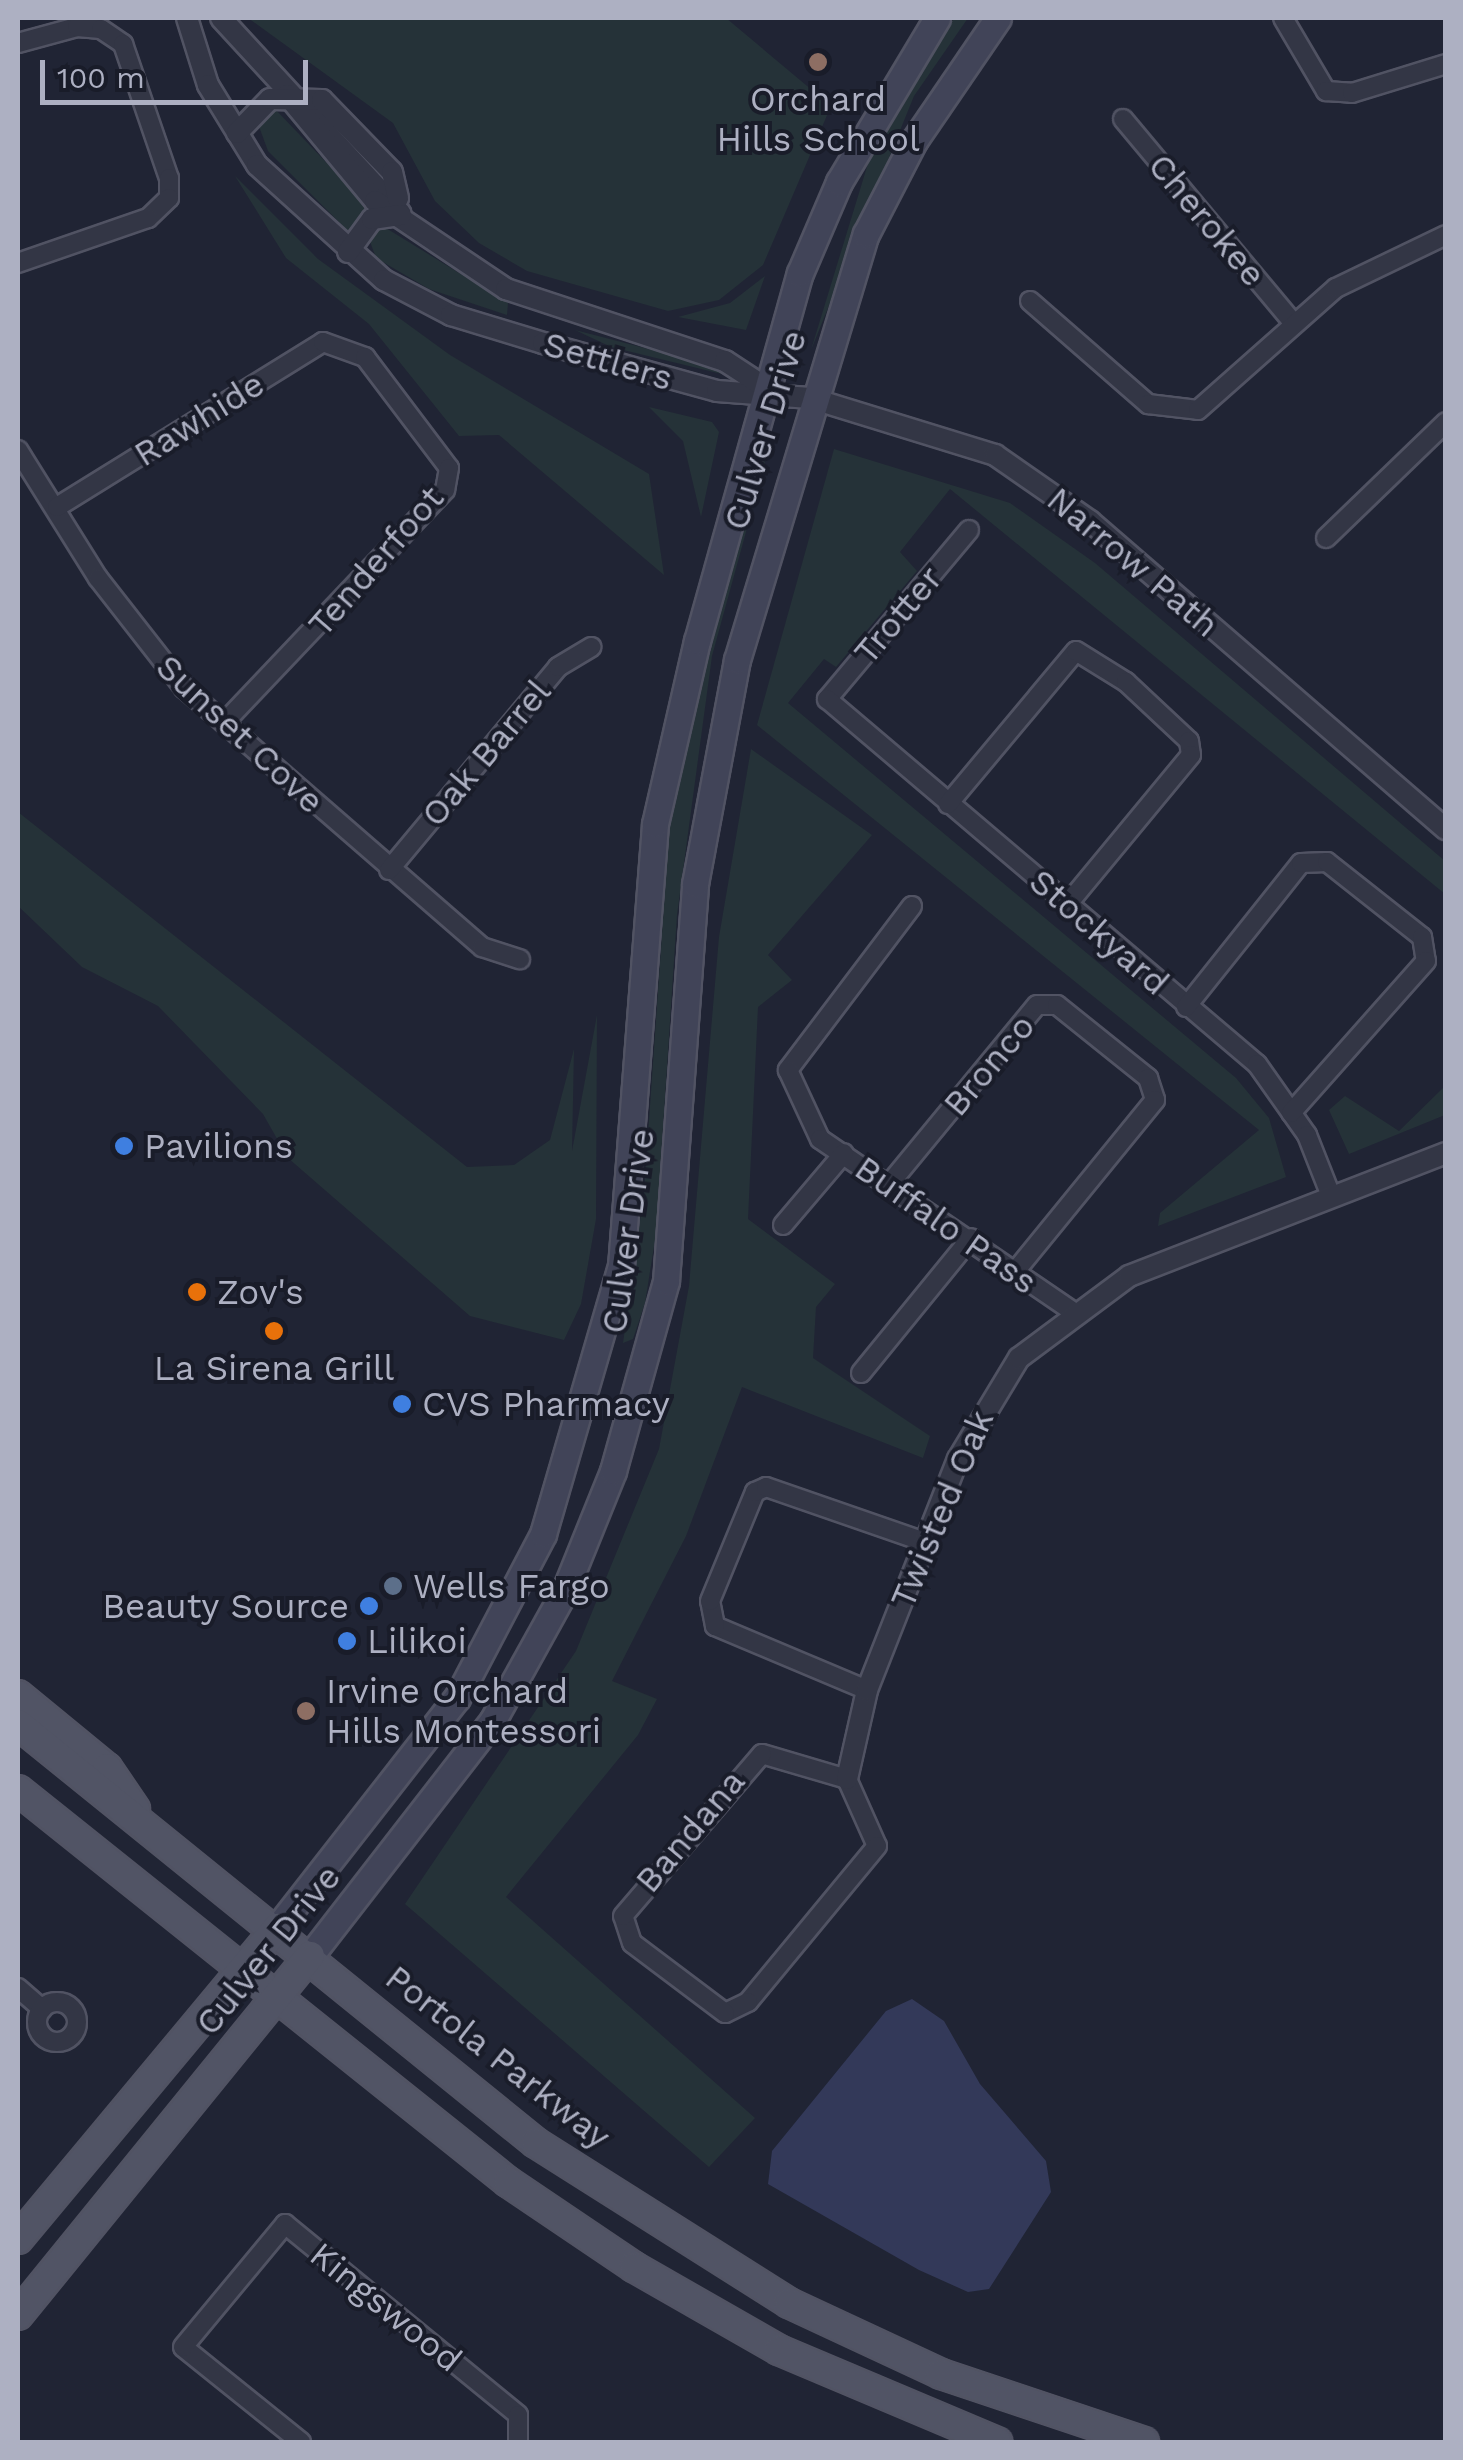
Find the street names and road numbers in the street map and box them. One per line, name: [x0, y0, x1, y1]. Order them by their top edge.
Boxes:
street label: Cherokee: [1139, 145, 1275, 295]
street label: Settlers: [539, 323, 677, 399]
street label: Culver Drive: [715, 325, 815, 535]
street label: Rawhide: [126, 363, 272, 475]
street label: Tenderfoot: [299, 477, 453, 645]
street label: Narrow Path: [1038, 478, 1228, 646]
street label: Trotter: [845, 558, 951, 672]
street label: Sunset Cove: [148, 646, 332, 822]
street label: Oak Barrel: [412, 671, 560, 835]
street label: Stockyard: [1021, 860, 1177, 1004]
street label: Bronco: [934, 1006, 1044, 1124]
street label: Culver Drive: [593, 1125, 663, 1337]
street label: Buffalo Pass: [847, 1147, 1045, 1303]
street label: Twisted Oak: [882, 1404, 1002, 1614]
street label: Bandana: [626, 1761, 754, 1901]
street label: Culver Drive: [186, 1856, 350, 2044]
street label: Portola Parkway: [377, 1956, 619, 2158]
street label: Kingswood: [302, 2233, 470, 2381]

